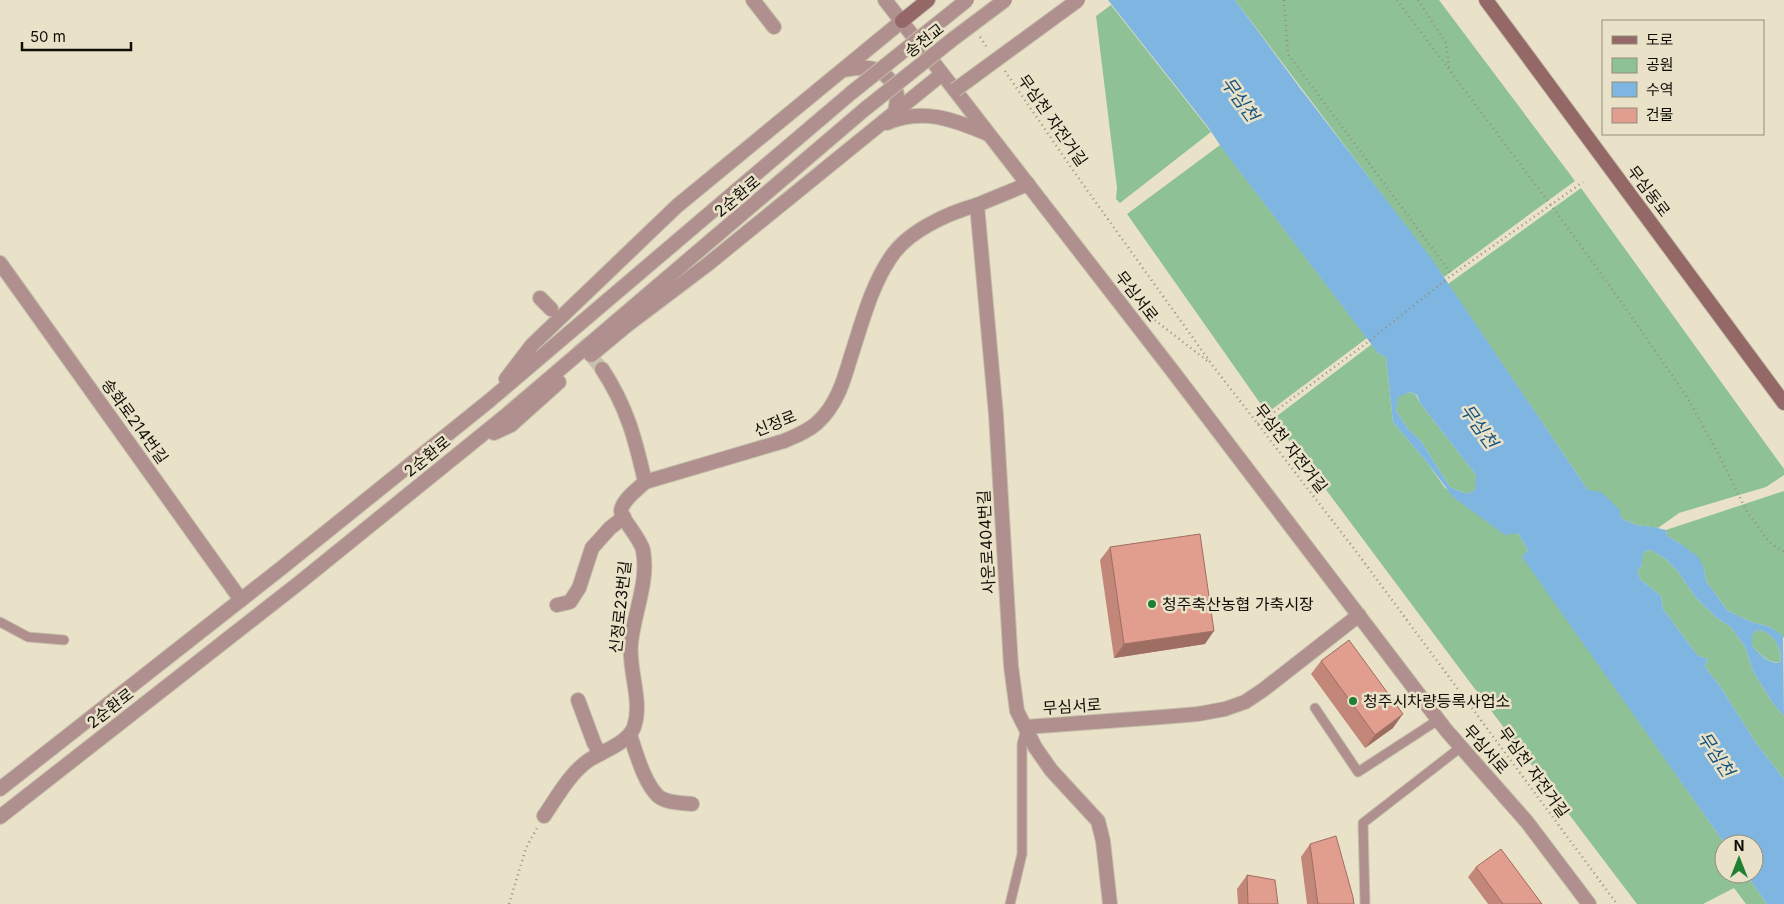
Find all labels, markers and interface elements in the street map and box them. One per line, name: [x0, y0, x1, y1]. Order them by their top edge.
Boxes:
street label: 송천교: [900, 19, 948, 61]
scale bar: [22, 20, 131, 52]
legend: [1602, 20, 1764, 135]
text: 50 m: [30, 27, 66, 46]
text: 도로: [1646, 30, 1674, 49]
text: 공원: [1646, 55, 1674, 74]
street label: 무심천 자전거길: [1014, 70, 1092, 170]
water label: 무심천: [1217, 73, 1265, 127]
text: 수역: [1646, 80, 1674, 99]
text: 건물: [1646, 105, 1674, 124]
street label: 무심동로: [1623, 161, 1675, 221]
street label: 2순환로: [710, 171, 764, 221]
street label: 무심서로: [1111, 267, 1163, 326]
street label: 송화로214번길: [97, 375, 173, 467]
street label: 무심천 자전거길: [1250, 399, 1332, 497]
water label: 무심천: [1456, 400, 1504, 454]
street label: 신정로: [751, 405, 799, 441]
street label: 2순환로: [400, 431, 454, 481]
street label: 사운로404번길: [973, 489, 999, 595]
street label: 신정로23번길: [605, 560, 635, 654]
place label: 청주축산농협 가축시장: [1162, 594, 1314, 614]
marker: 청주축산농협 가축시장: [1146, 598, 1158, 610]
street label: 2순환로: [83, 683, 138, 732]
place label: 청주시차량등록사업소: [1363, 691, 1510, 711]
street label: 무심서로: [1042, 694, 1102, 718]
marker: 청주시차량등록사업소: [1347, 695, 1359, 707]
street label: 무심서로: [1459, 720, 1513, 778]
street label: 무심천 자전거길: [1494, 723, 1574, 821]
water label: 무심천: [1693, 728, 1740, 782]
north arrow: [1714, 834, 1764, 884]
text: N: [1734, 837, 1744, 854]

